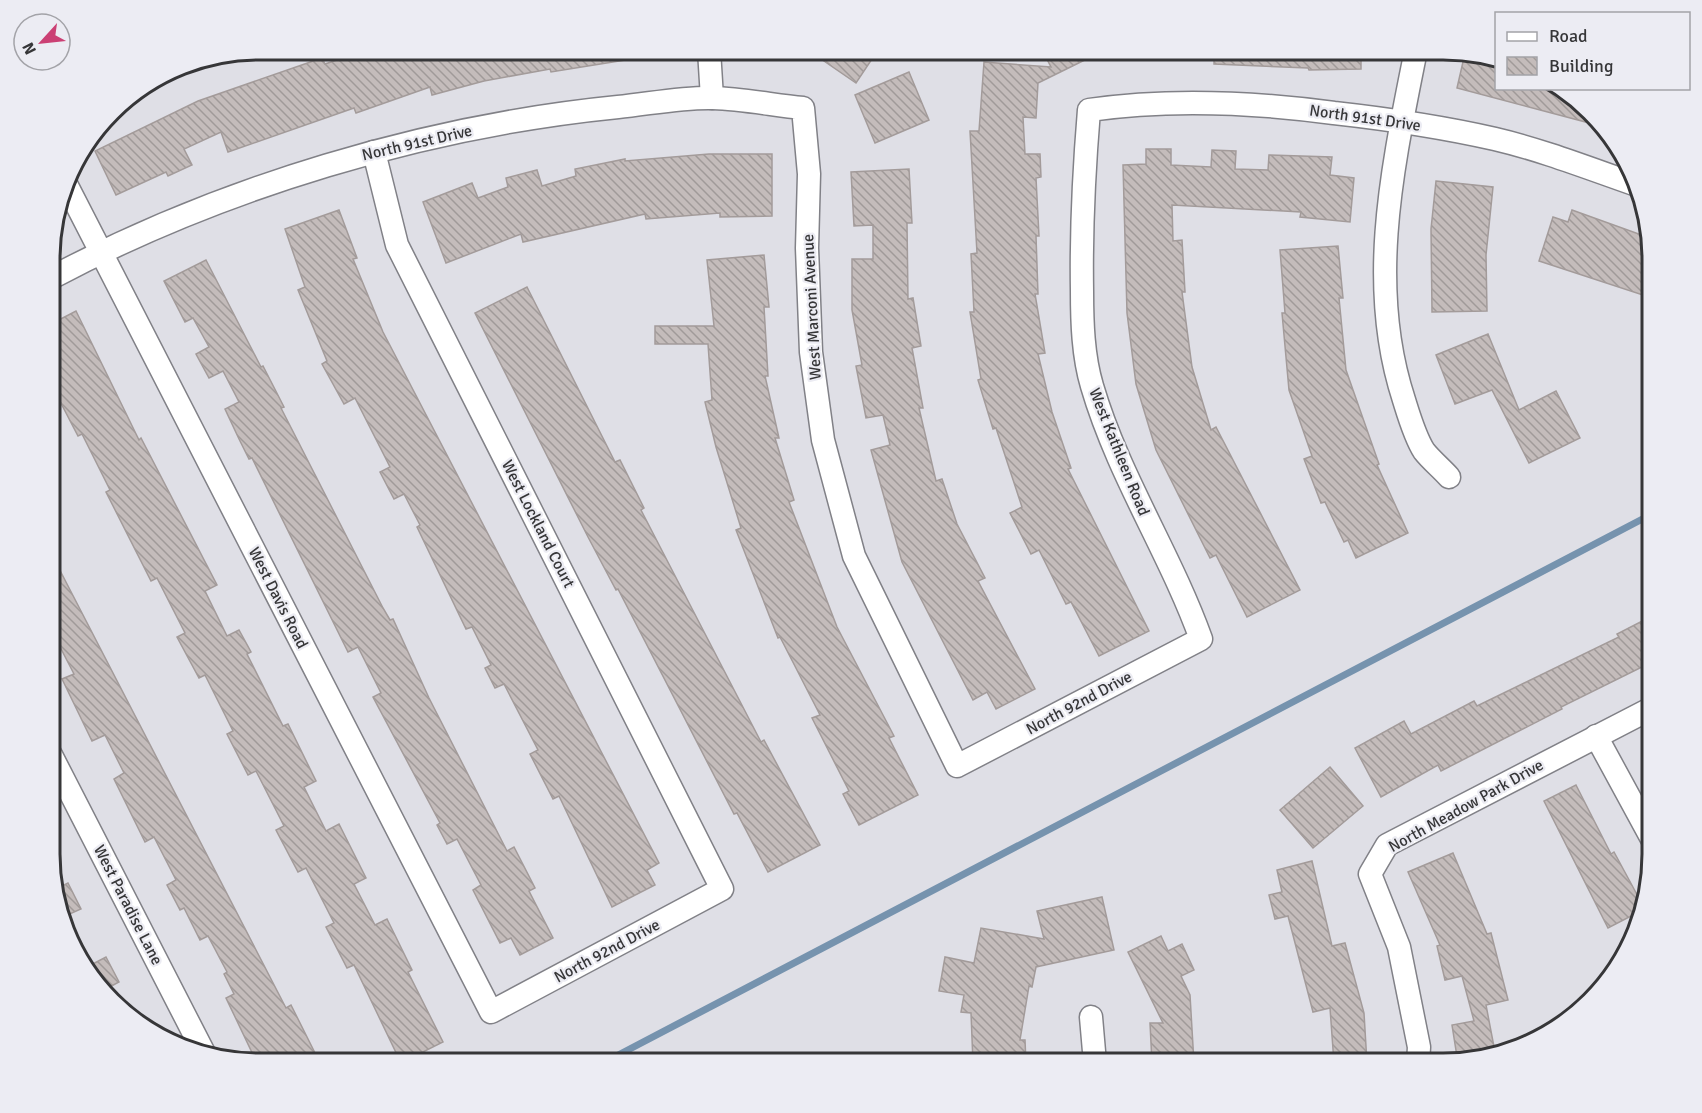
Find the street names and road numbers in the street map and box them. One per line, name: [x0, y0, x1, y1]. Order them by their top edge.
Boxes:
street label: North 91st Drive: [1308, 100, 1422, 136]
street label: North 91st Drive: [360, 121, 474, 165]
street label: West Marconi Avenue: [798, 234, 826, 380]
street label: West Kathleen Road: [1084, 385, 1154, 519]
street label: West Lockland Court: [497, 457, 579, 592]
street label: West Davis Road: [244, 544, 312, 652]
street label: North 92nd Drive: [1023, 667, 1135, 739]
street label: North Meadow Park Drive: [1385, 755, 1547, 857]
street label: West Paradise Lane: [89, 842, 167, 968]
street label: North 92nd Drive: [551, 915, 663, 987]

